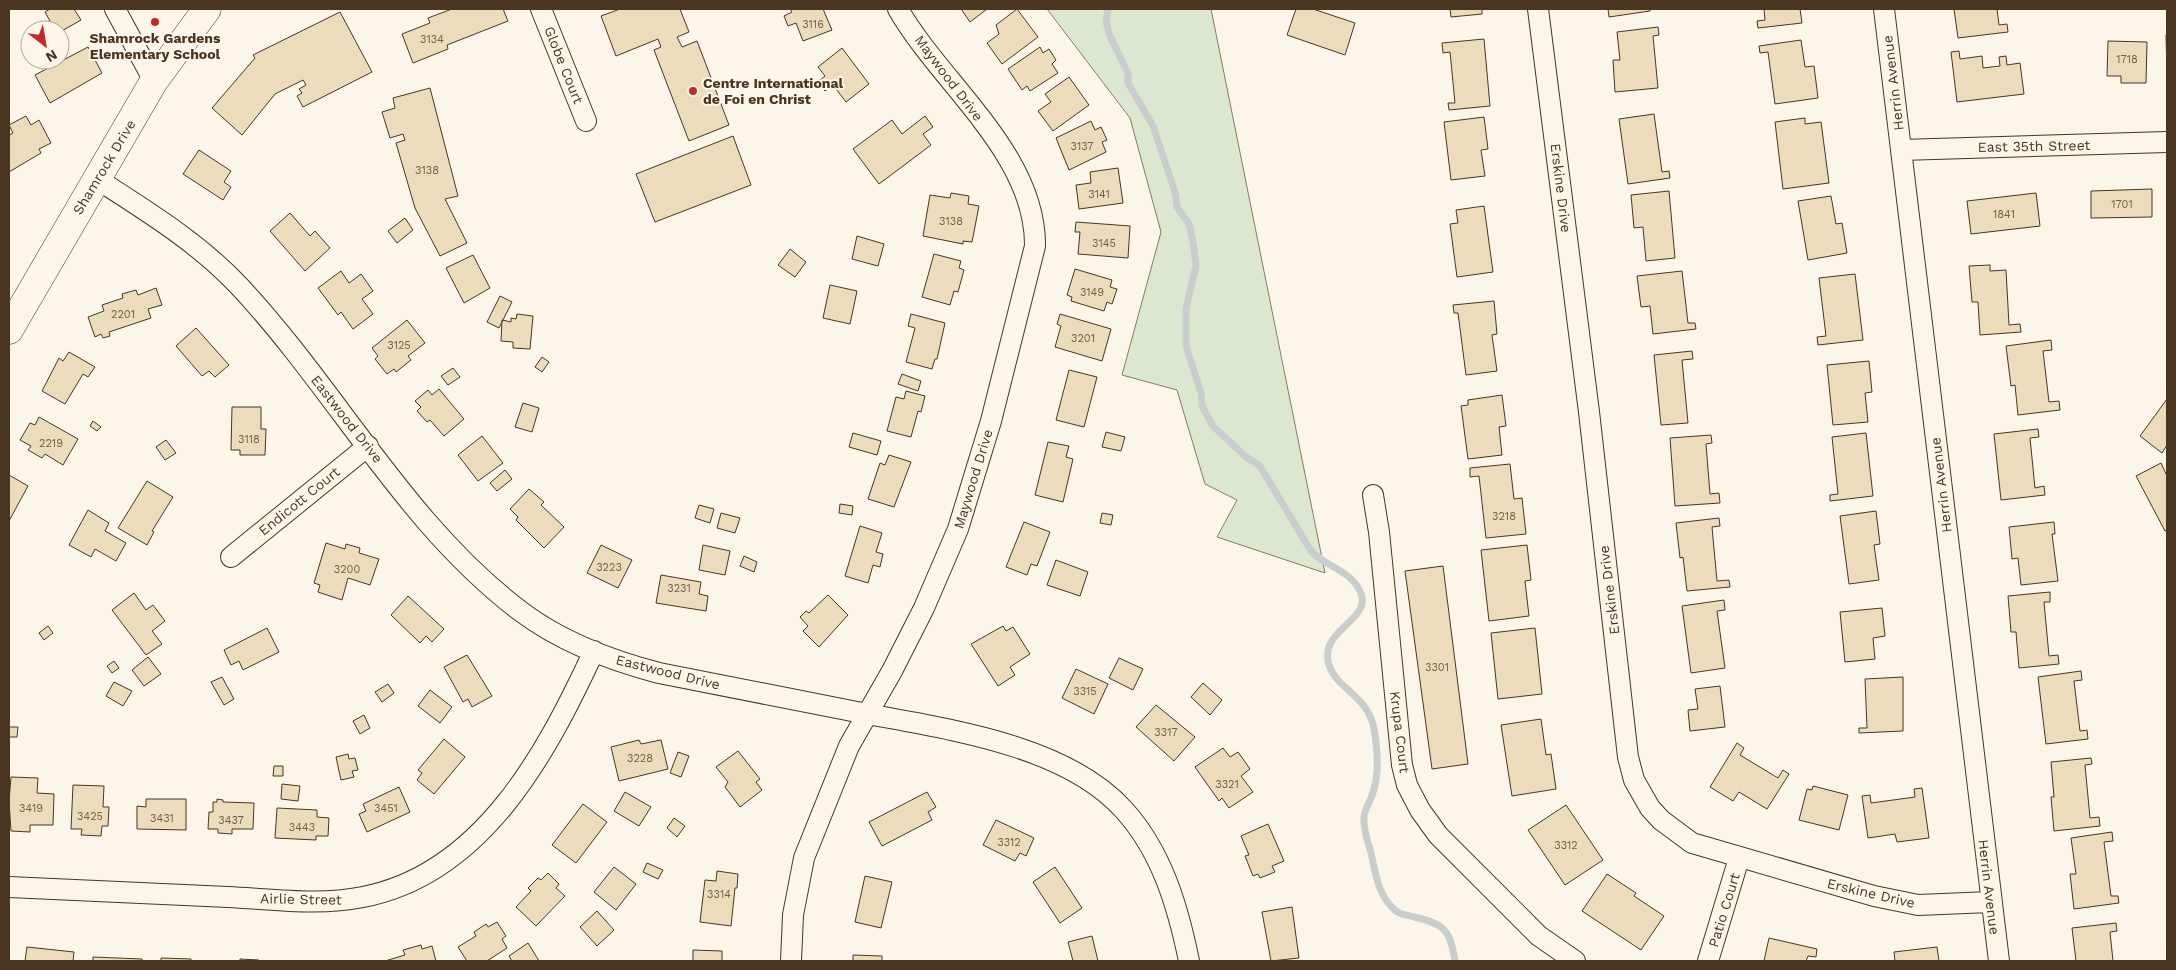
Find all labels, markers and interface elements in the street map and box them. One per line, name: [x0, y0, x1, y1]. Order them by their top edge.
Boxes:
marker: Shamrock Gardens Elementary School: [149, 16, 161, 28]
house number: 3116: [802, 18, 824, 31]
north arrow: [20, 20, 70, 70]
street label: Globe Court: [541, 24, 587, 106]
place label: Shamrock Gardens Elementary School: [90, 30, 221, 62]
street label: Maywood Drive: [912, 32, 986, 124]
house number: 3134: [420, 33, 444, 46]
street label: Herrin Avenue: [1879, 34, 1907, 132]
text: N: [43, 47, 60, 66]
house number: 1718: [2116, 53, 2138, 66]
place label: Centre International de Foi en Christ: [703, 75, 844, 107]
marker: Centre International de Foi en Christ: [687, 85, 699, 97]
street label: Shamrock Drive: [69, 117, 139, 217]
street label: East 35th Street: [1978, 137, 2091, 155]
house number: 3137: [1071, 140, 1093, 153]
street label: Erskine Drive: [1548, 142, 1574, 234]
house number: 3138: [415, 164, 439, 177]
house number: 3141: [1088, 188, 1110, 201]
house number: 1701: [2111, 198, 2133, 211]
house number: 1841: [1993, 208, 2015, 221]
house number: 3138: [939, 215, 963, 228]
house number: 3145: [1092, 237, 1116, 250]
house number: 3149: [1080, 286, 1104, 299]
house number: 2201: [111, 308, 135, 321]
house number: 3201: [1071, 332, 1095, 345]
house number: 3125: [387, 339, 411, 352]
street label: Eastwood Drive: [308, 372, 386, 466]
street label: Maywood Drive: [950, 427, 996, 531]
house number: 3118: [238, 433, 260, 446]
street label: Herrin Avenue: [1927, 436, 1955, 534]
house number: 2219: [39, 437, 63, 450]
street label: Endicott Court: [255, 463, 343, 539]
house number: 3218: [1492, 510, 1516, 523]
street label: Erskine Drive: [1596, 544, 1622, 636]
house number: 3223: [596, 561, 622, 574]
house number: 3200: [334, 563, 360, 576]
house number: 3231: [667, 582, 691, 595]
street label: Eastwood Drive: [614, 651, 722, 693]
house number: 3301: [1425, 661, 1449, 674]
house number: 3315: [1073, 685, 1097, 698]
street label: Krupa Court: [1387, 690, 1413, 774]
house number: 3317: [1154, 726, 1178, 739]
house number: 3228: [627, 752, 653, 765]
house number: 3321: [1215, 778, 1239, 791]
house number: 3419: [19, 802, 43, 815]
house number: 3451: [374, 802, 398, 815]
house number: 3425: [77, 810, 103, 823]
house number: 3431: [150, 812, 174, 825]
house number: 3437: [218, 814, 244, 827]
house number: 3443: [289, 821, 315, 834]
house number: 3312: [997, 836, 1021, 849]
street label: Herrin Avenue: [1975, 838, 2003, 936]
house number: 3312: [1554, 839, 1578, 852]
street label: Patio Court: [1705, 871, 1743, 949]
street label: Erskine Drive: [1825, 875, 1917, 911]
house number: 3314: [707, 888, 731, 901]
street label: Airlie Street: [260, 890, 342, 908]

